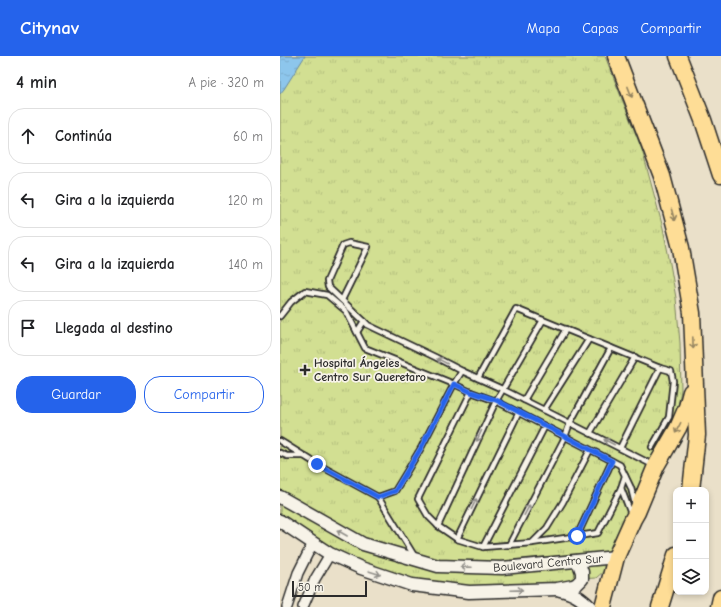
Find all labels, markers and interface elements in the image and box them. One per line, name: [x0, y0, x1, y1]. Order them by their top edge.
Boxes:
text: Citynav: [20, 17, 79, 39]
text: Mapa: [527, 20, 560, 37]
text: Capas: [582, 20, 618, 37]
text: Compartir: [640, 20, 701, 37]
text: 4 min: [16, 73, 57, 92]
text: A pie · 320 m: [188, 75, 264, 90]
one-way arrow: [627, 86, 634, 98]
icon: ahead: [17, 125, 39, 147]
text: Continúa: [55, 127, 112, 145]
text: 60 m: [233, 129, 263, 144]
icon: left: [17, 189, 39, 211]
text: Gira a la izquierda: [55, 191, 175, 209]
text: 120 m: [228, 193, 263, 208]
one-way arrow: [669, 208, 677, 221]
icon: left: [17, 253, 39, 275]
text: Gira a la izquierda: [55, 255, 175, 273]
text: 140 m: [229, 257, 263, 272]
icon: arrive: [17, 317, 39, 339]
text: Llegada al destino: [55, 319, 173, 337]
one-way arrow: [690, 336, 697, 349]
place label: Hospital Ángeles Centro Sur Queretaro: [314, 356, 426, 384]
one-way arrow: [436, 356, 448, 364]
marker: Hospital Ángeles Centro Sur Queretaro: [299, 364, 311, 376]
button: Guardar: [16, 376, 136, 413]
button: Compartir: [144, 376, 264, 413]
one-way arrow: [673, 422, 681, 434]
one-way arrow: [475, 430, 482, 442]
one-way arrow: [603, 438, 615, 446]
route end: [308, 455, 326, 473]
map controls: [673, 487, 709, 595]
button: +: [673, 487, 709, 523]
one-way arrow: [471, 498, 478, 510]
one-way arrow: [524, 504, 531, 516]
button: −: [673, 523, 709, 559]
route start: [568, 527, 586, 545]
one-way arrow: [336, 528, 348, 536]
street label: Boulevard Centro Sur: [493, 551, 604, 575]
button: layers: [673, 559, 709, 595]
one-way arrow: [460, 563, 473, 571]
one-way arrow: [369, 570, 382, 577]
scale bar: [292, 579, 367, 598]
text: 50 m: [298, 581, 323, 594]
one-way arrow: [510, 586, 523, 594]

